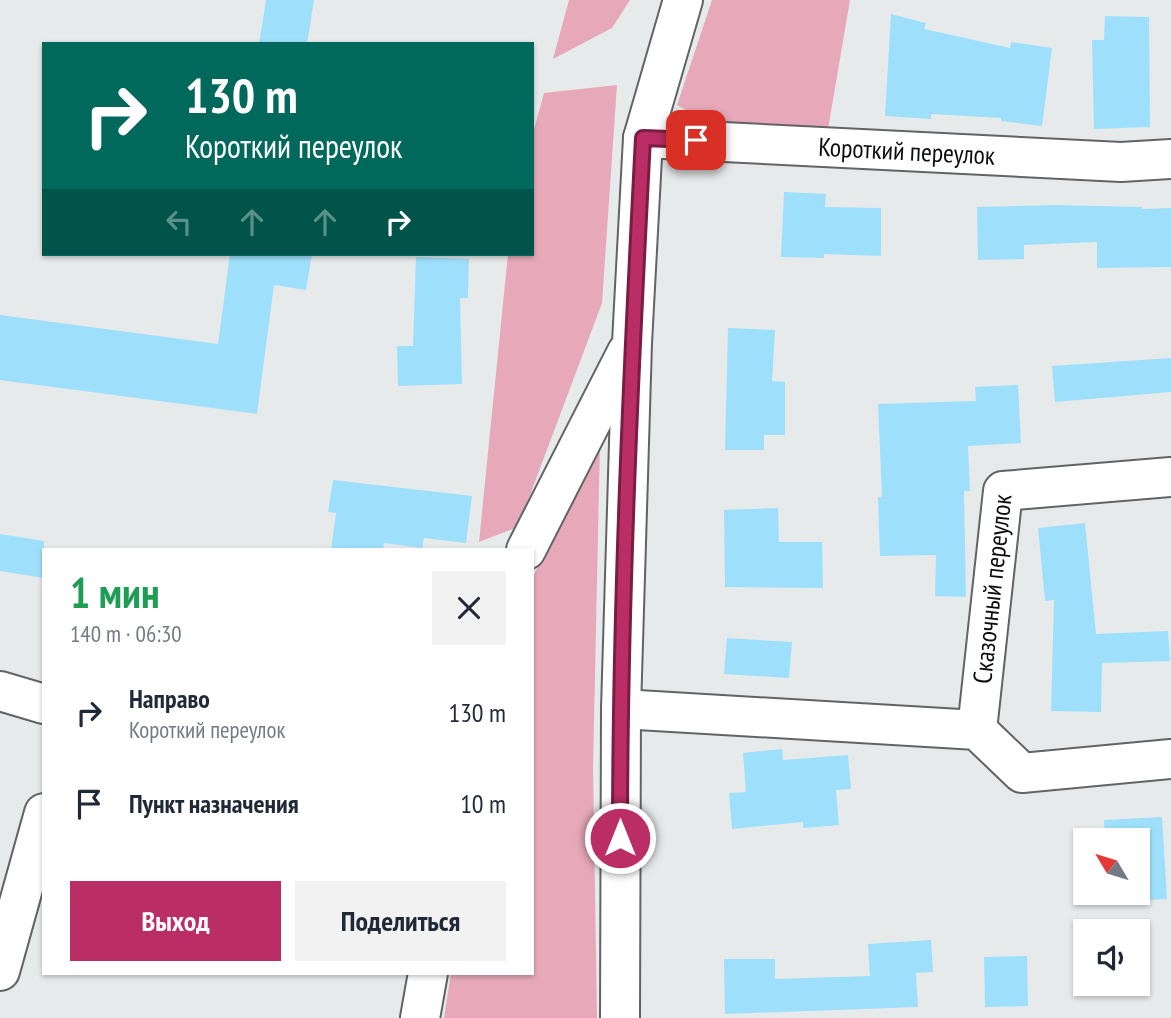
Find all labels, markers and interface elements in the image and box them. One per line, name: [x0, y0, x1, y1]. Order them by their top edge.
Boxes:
text: 130 m: [185, 63, 298, 127]
icon: right: [70, 70, 161, 161]
pin: [666, 110, 726, 170]
icon: arrive: [677, 121, 715, 159]
text: Короткий переулок: [185, 125, 402, 167]
street label: Короткий переулок: [818, 130, 996, 172]
icon: left: [160, 203, 198, 241]
icon: ahead: [233, 203, 271, 241]
icon: ahead: [306, 203, 344, 241]
icon: right: [379, 203, 417, 241]
street label: Сказочный переулок: [965, 492, 1019, 685]
text: 1 мин: [70, 565, 160, 620]
button: close: [432, 571, 506, 645]
text: 140 m · 06:30: [70, 619, 182, 648]
text: Направо: [129, 682, 210, 715]
icon: right: [70, 694, 108, 732]
text: 130 m: [448, 696, 506, 729]
text: Короткий переулок: [129, 715, 285, 744]
icon: arrive: [70, 785, 108, 823]
text: Пункт назначения: [129, 787, 299, 820]
text: 10 m: [460, 787, 506, 820]
position arrow: [583, 801, 657, 875]
north arrow: [1073, 828, 1150, 905]
map controls: [1073, 828, 1150, 996]
button: Выход: [70, 881, 281, 961]
button: Поделиться: [295, 881, 506, 961]
button: sound: [1073, 919, 1150, 996]

